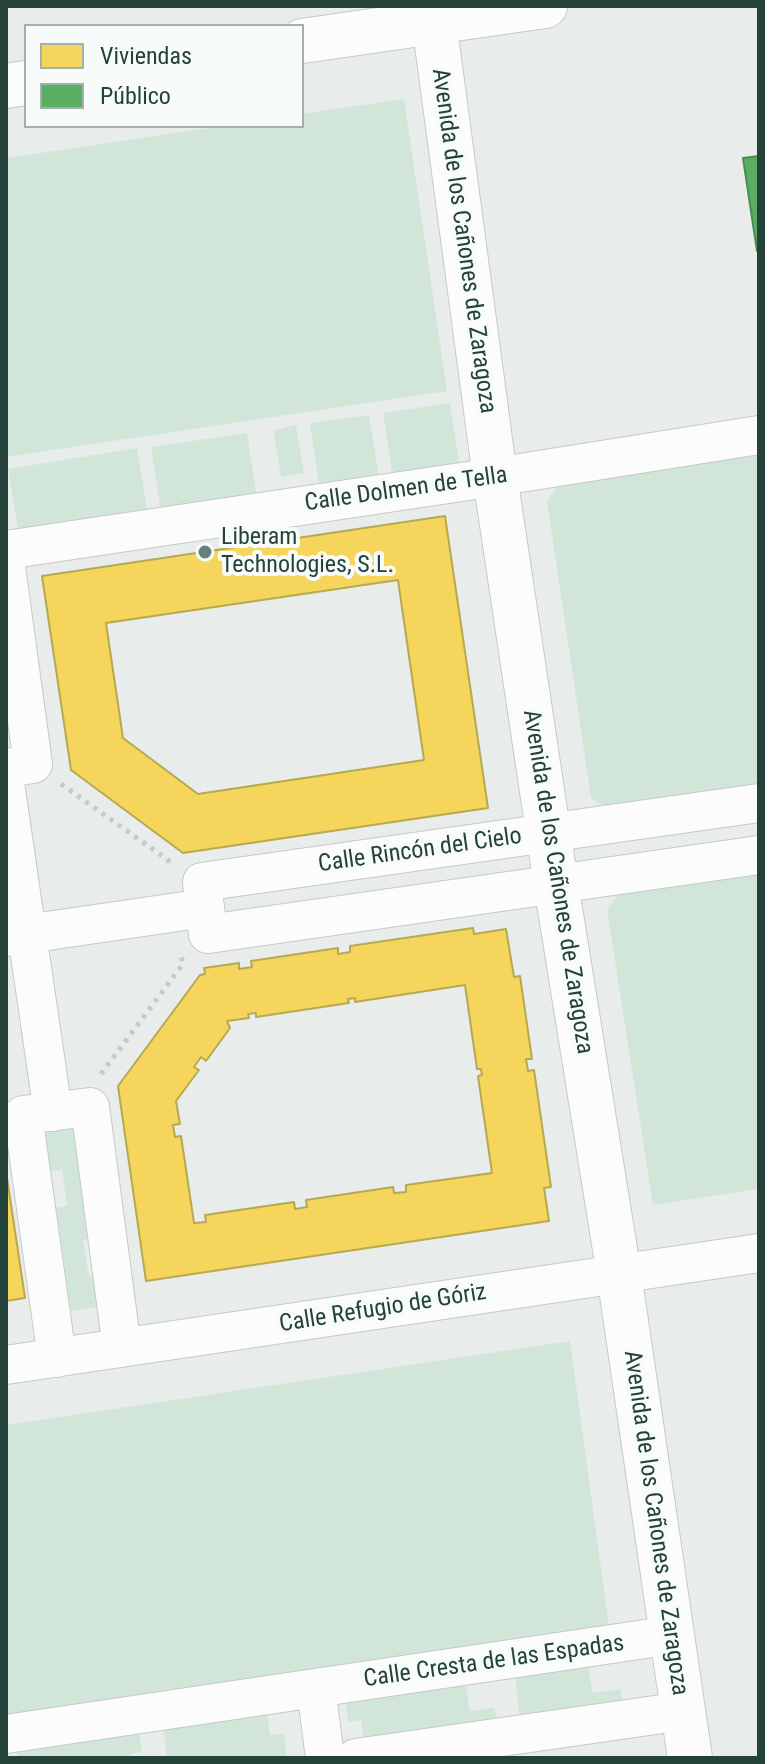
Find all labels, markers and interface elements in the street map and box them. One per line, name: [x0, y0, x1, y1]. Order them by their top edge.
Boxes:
legend: [24, 24, 304, 128]
text: Viviendas: [100, 42, 192, 70]
street label: Avenida de los Cañones de Zaragoza: [425, 67, 501, 415]
text: Público: [100, 82, 171, 110]
street label: Calle Dolmen de Tella: [303, 462, 509, 518]
place label: Liberam Technologies, S.L.: [221, 524, 394, 580]
marker: Liberam Technologies, S.L.: [196, 543, 214, 561]
street label: Avenida de los Cañones de Zaragoza: [516, 708, 598, 1056]
street label: Calle Rincón del Cielo: [316, 822, 524, 880]
street label: Calle Refugio de Góriz: [277, 1278, 489, 1340]
street label: Avenida de los Cañones de Zaragoza: [617, 1349, 693, 1697]
street label: Calle Cresta de las Espadas: [362, 1629, 626, 1695]

